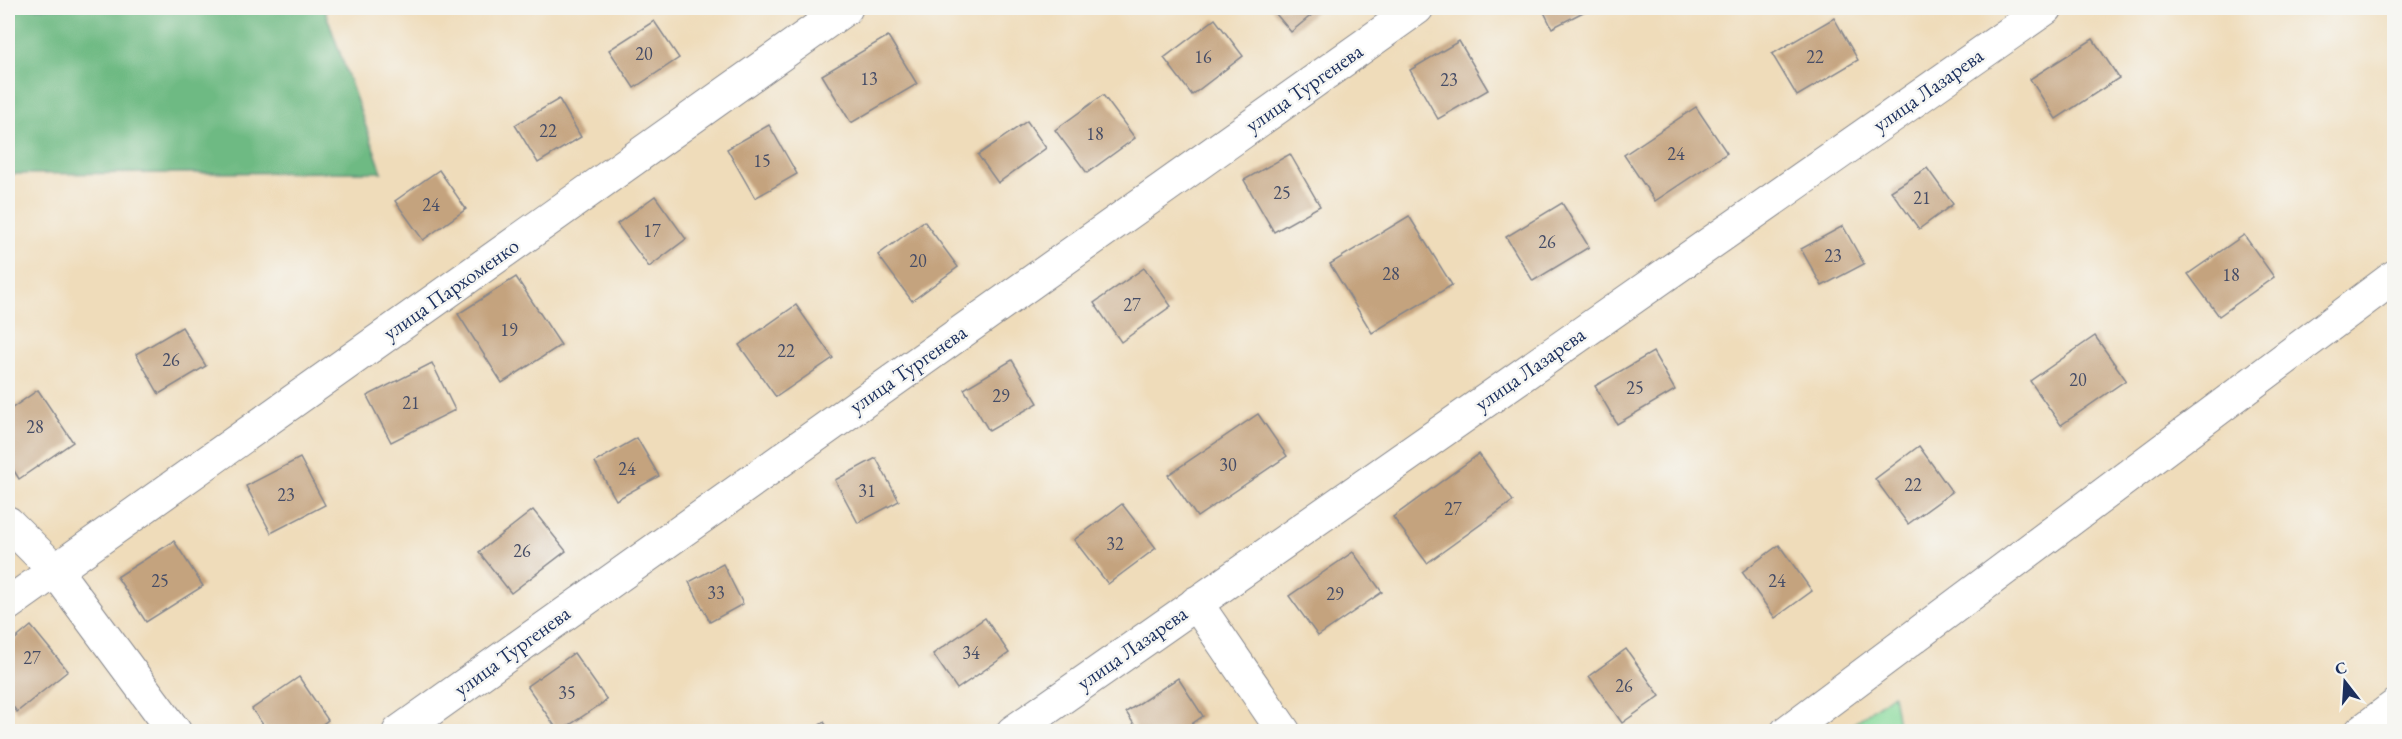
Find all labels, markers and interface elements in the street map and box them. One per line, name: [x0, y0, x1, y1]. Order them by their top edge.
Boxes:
street label: улица Тургенева: [1240, 37, 1368, 138]
street label: улица Лазарева: [1867, 41, 1989, 138]
house number: 20: [635, 42, 653, 65]
house number: 16: [1194, 45, 1212, 68]
house number: 22: [1806, 45, 1824, 68]
house number: 13: [860, 67, 878, 90]
house number: 23: [1440, 68, 1458, 91]
house number: 22: [539, 119, 557, 142]
house number: 18: [1086, 122, 1104, 145]
house number: 24: [1667, 142, 1685, 165]
house number: 15: [753, 149, 771, 172]
house number: 25: [1273, 181, 1291, 204]
house number: 21: [1913, 186, 1931, 209]
house number: 24: [422, 193, 440, 216]
house number: 17: [643, 219, 661, 242]
house number: 26: [1538, 230, 1556, 253]
street label: улица Пархоменко: [377, 232, 524, 346]
house number: 23: [1824, 244, 1842, 267]
house number: 20: [909, 249, 927, 272]
house number: 28: [1382, 262, 1400, 285]
house number: 18: [2222, 263, 2240, 286]
house number: 27: [1123, 293, 1141, 316]
house number: 19: [500, 318, 518, 341]
street label: улица Тургенева: [844, 318, 972, 419]
street label: улица Лазарева: [1469, 320, 1591, 417]
house number: 22: [777, 339, 795, 362]
house number: 26: [162, 348, 180, 371]
house number: 20: [2069, 368, 2087, 391]
house number: 25: [1626, 376, 1644, 399]
house number: 29: [992, 384, 1010, 407]
house number: 21: [402, 391, 420, 414]
house number: 28: [26, 415, 44, 438]
house number: 30: [1219, 453, 1237, 476]
house number: 24: [618, 457, 636, 480]
house number: 22: [1904, 473, 1922, 496]
house number: 31: [858, 479, 876, 502]
house number: 23: [277, 483, 295, 506]
house number: 27: [1444, 497, 1462, 520]
house number: 32: [1106, 532, 1124, 555]
house number: 26: [513, 539, 531, 562]
house number: 25: [151, 569, 169, 592]
house number: 24: [1768, 569, 1786, 592]
house number: 33: [707, 581, 725, 604]
house number: 29: [1326, 582, 1344, 605]
street label: улица Тургенева: [448, 599, 576, 702]
street label: улица Лазарева: [1071, 599, 1193, 696]
house number: 34: [962, 641, 980, 664]
house number: 27: [23, 646, 41, 669]
north arrow: [2315, 652, 2375, 712]
text: С: [2332, 656, 2349, 680]
house number: 26: [1615, 674, 1633, 697]
house number: 35: [558, 681, 576, 704]

